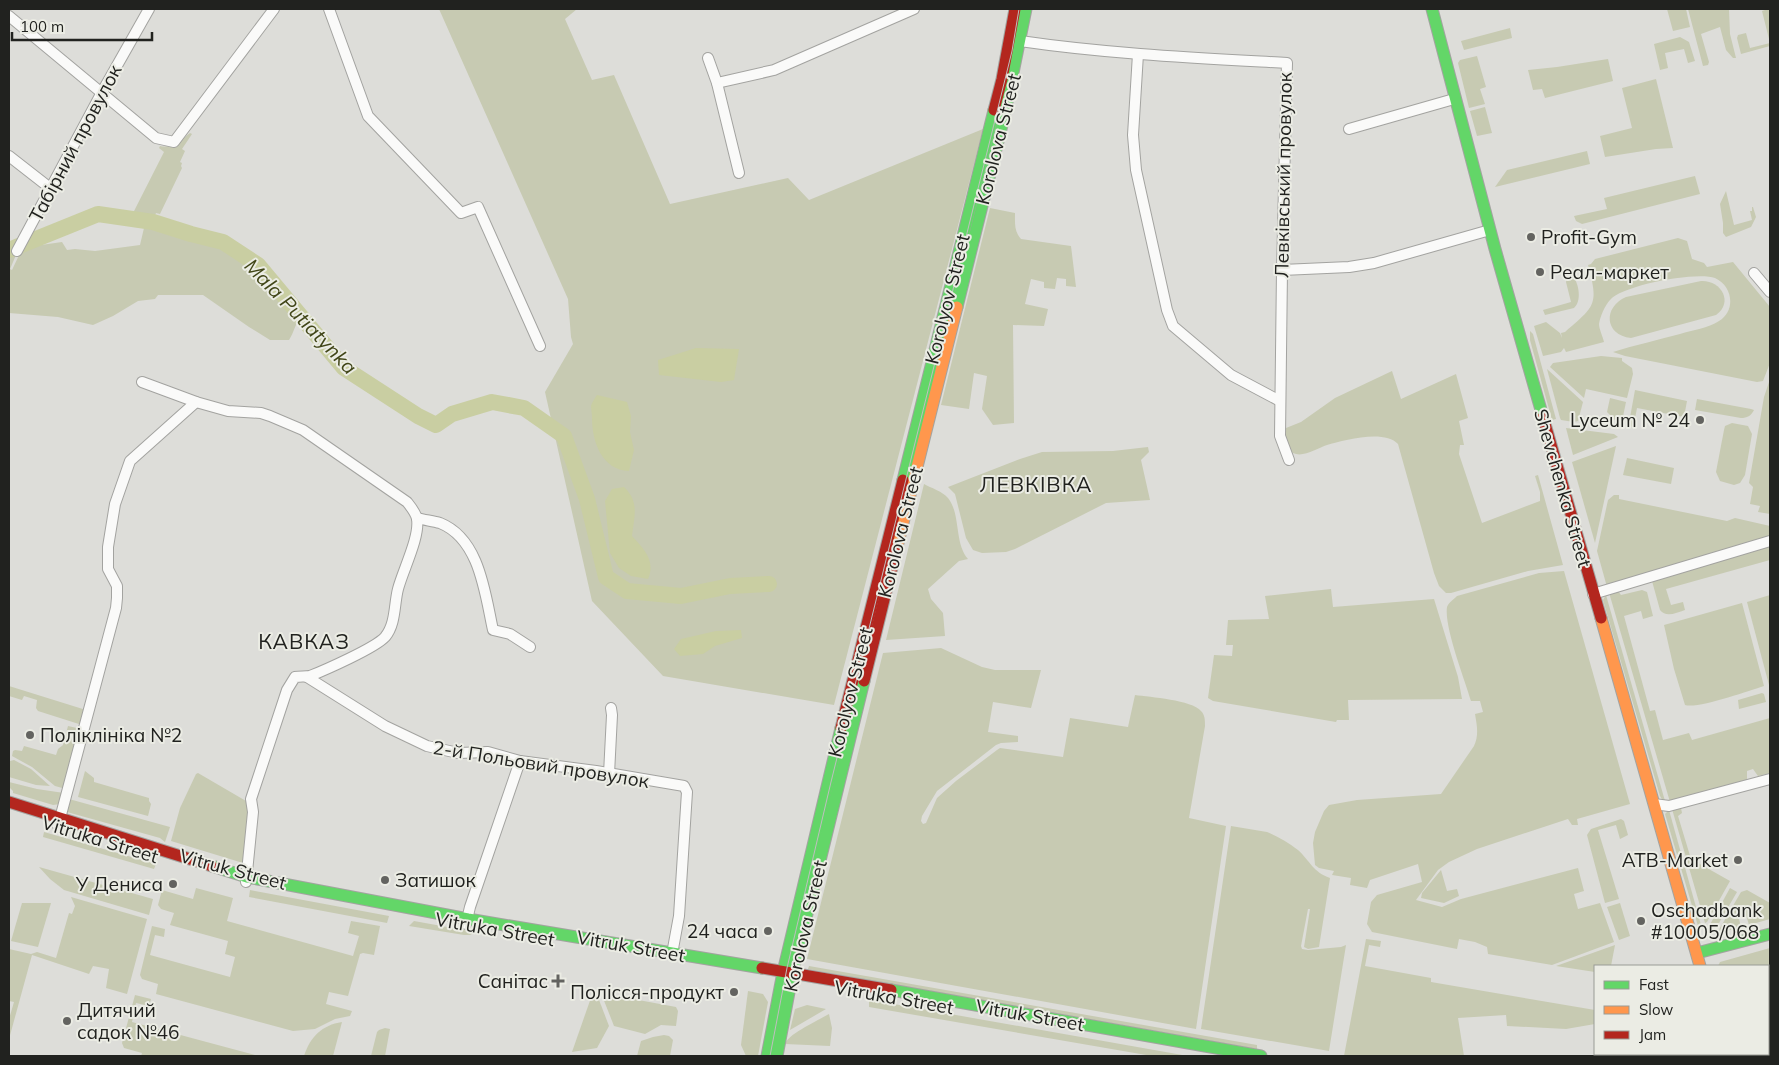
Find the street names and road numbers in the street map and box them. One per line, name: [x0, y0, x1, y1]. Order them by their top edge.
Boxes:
street label: Табірний провулок: [23, 60, 127, 226]
street label: Korolova Street: [970, 71, 1026, 207]
street label: Левківський провулок: [1269, 71, 1297, 278]
street label: Korolyov Street: [919, 231, 975, 366]
street label: Shevchenka Street: [1529, 406, 1597, 570]
street label: Korolova Street: [872, 464, 928, 600]
street label: Korolyov Street: [822, 624, 878, 759]
street label: 2-й Польовий провулок: [431, 735, 652, 793]
street label: Vitruka Street: [39, 810, 162, 868]
street label: Vitruk Street: [177, 843, 289, 895]
street label: Korolova Street: [778, 858, 832, 994]
street label: Vitruka Street: [433, 907, 557, 951]
street label: Vitruk Street: [575, 925, 687, 967]
street label: Vitruka Street: [832, 975, 956, 1019]
street label: Vitruk Street: [974, 994, 1086, 1036]

